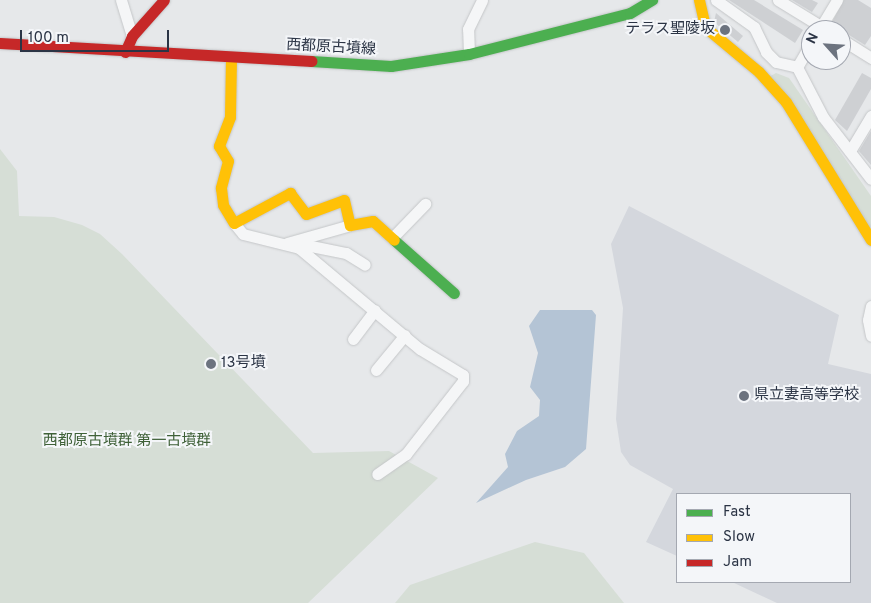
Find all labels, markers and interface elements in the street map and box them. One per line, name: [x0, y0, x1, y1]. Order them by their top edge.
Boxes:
scale bar: [22, 20, 171, 52]
north arrow: [801, 20, 851, 70]
place label: テラス聖陵坂: [625, 21, 715, 39]
marker: テラス聖陵坂: [719, 24, 731, 36]
text: 100 m: [28, 29, 69, 48]
text: N: [803, 30, 823, 47]
street label: 西都原古墳線: [286, 37, 376, 59]
place label: 13号墳: [221, 355, 266, 373]
marker: 13号墳: [205, 358, 217, 370]
place label: 県立妻高等学校: [754, 387, 859, 405]
marker: 県立妻高等学校: [738, 390, 750, 402]
park label: 西都原古墳群 第一古墳群: [43, 433, 211, 451]
legend: [676, 493, 851, 583]
text: Fast: [723, 503, 751, 522]
text: Slow: [723, 528, 755, 547]
text: Jam: [723, 553, 752, 572]

